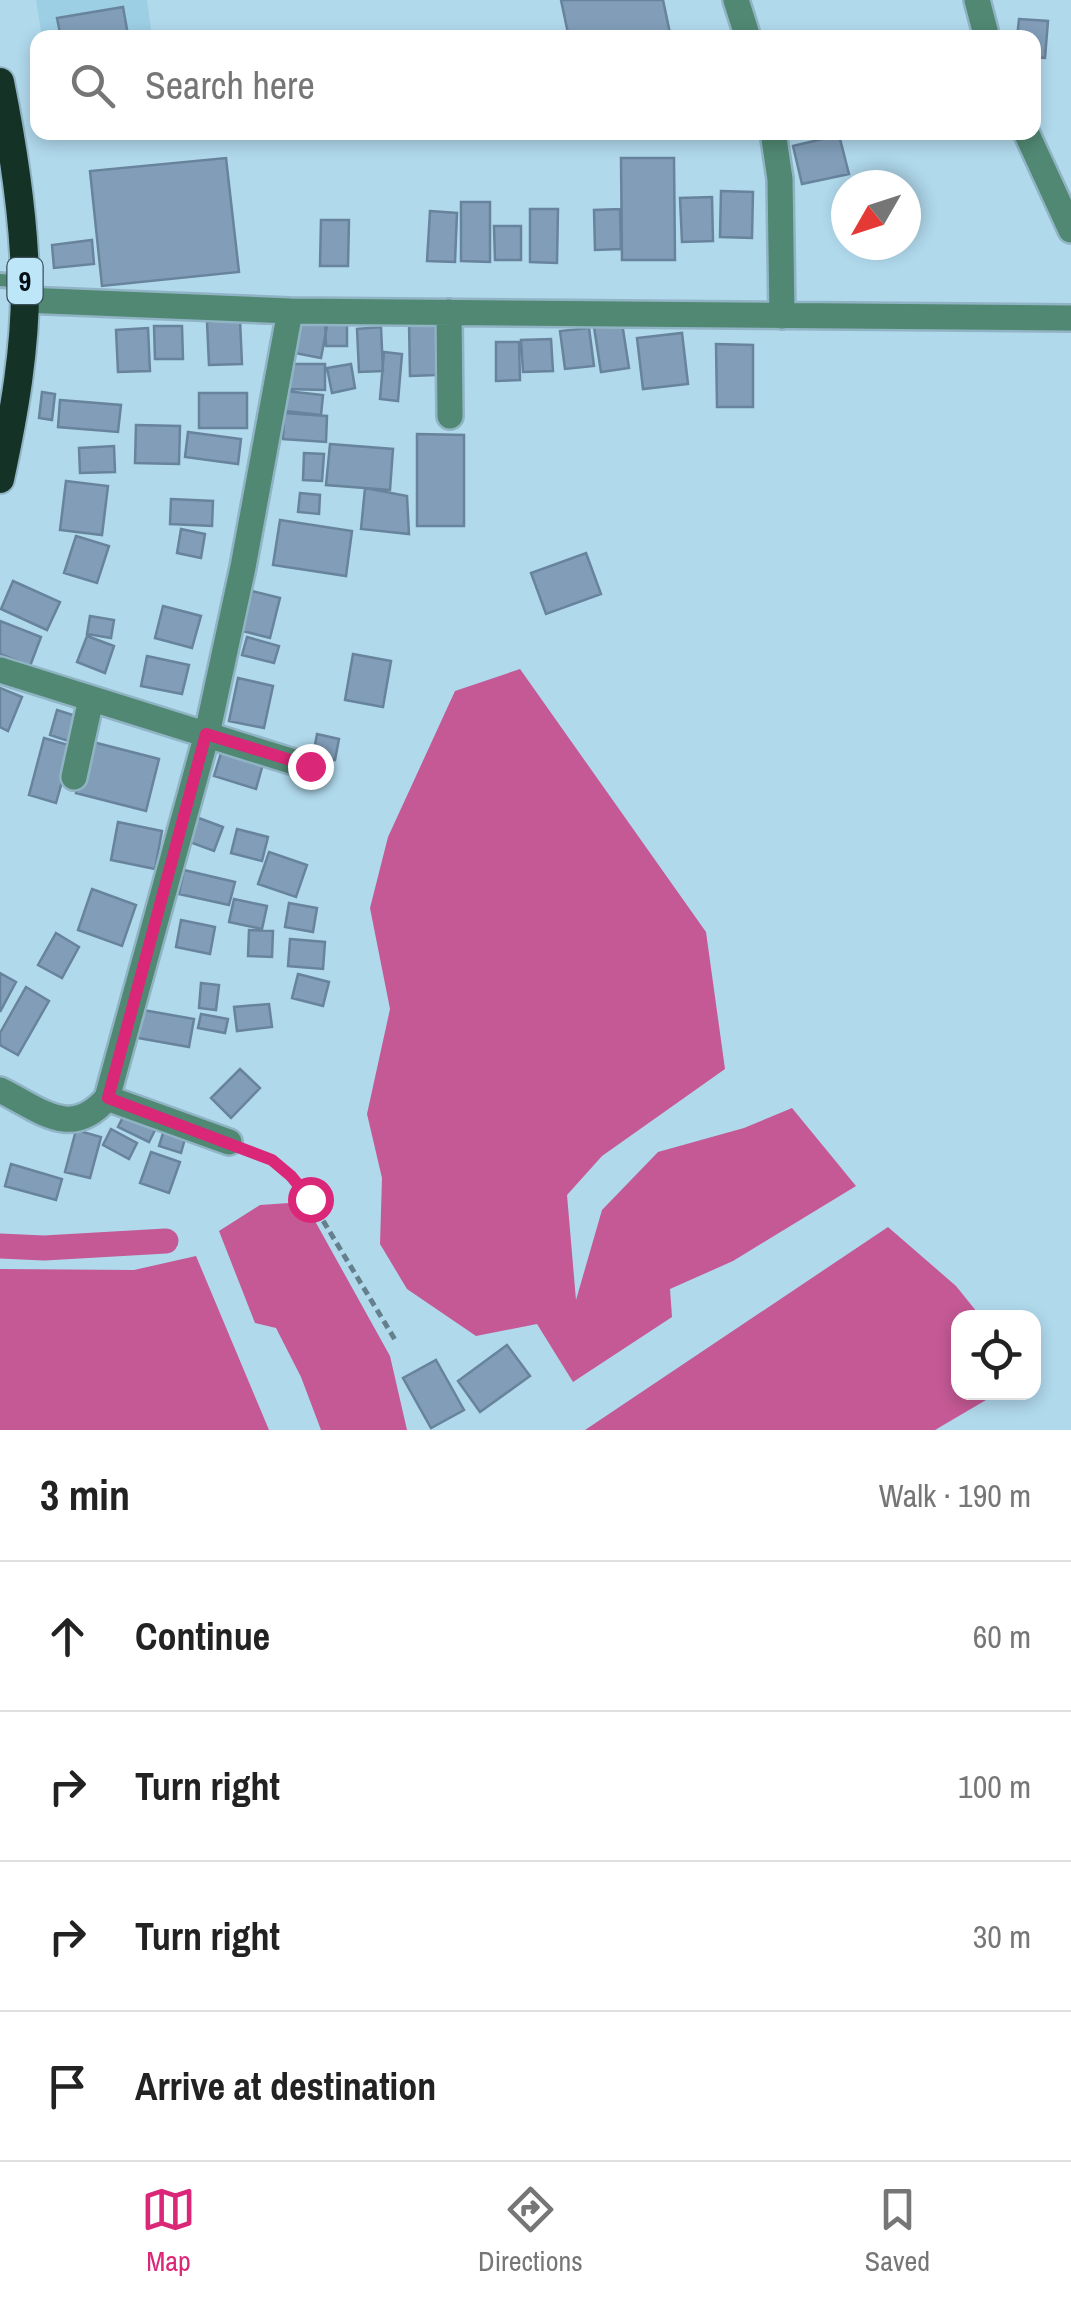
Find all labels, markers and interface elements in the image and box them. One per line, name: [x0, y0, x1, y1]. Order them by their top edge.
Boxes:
search box: [30, 30, 1041, 140]
icon: search: [65, 58, 120, 113]
text: Search here: [145, 60, 315, 111]
north arrow: [831, 170, 921, 260]
road number: 9: [8, 258, 42, 304]
route end: [288, 744, 334, 790]
route start: [288, 1177, 334, 1223]
map controls: [951, 1310, 1041, 1400]
button: locate: [951, 1310, 1041, 1400]
text: 3 min: [40, 1467, 130, 1523]
text: Walk · 190 m: [879, 1474, 1031, 1517]
icon: ahead: [40, 1609, 95, 1664]
text: Continue: [135, 1611, 270, 1662]
text: 60 m: [973, 1615, 1031, 1658]
icon: right: [40, 1759, 95, 1814]
text: Turn right: [135, 1761, 280, 1812]
text: 100 m: [958, 1765, 1031, 1808]
icon: right: [40, 1909, 95, 1964]
text: Turn right: [135, 1911, 280, 1962]
text: 30 m: [973, 1915, 1031, 1958]
icon: arrive: [40, 2059, 95, 2114]
text: Arrive at destination: [135, 2061, 436, 2112]
tab: Map: [141, 2182, 196, 2280]
tab: Directions: [478, 2182, 583, 2280]
tab: Saved: [865, 2182, 930, 2280]

